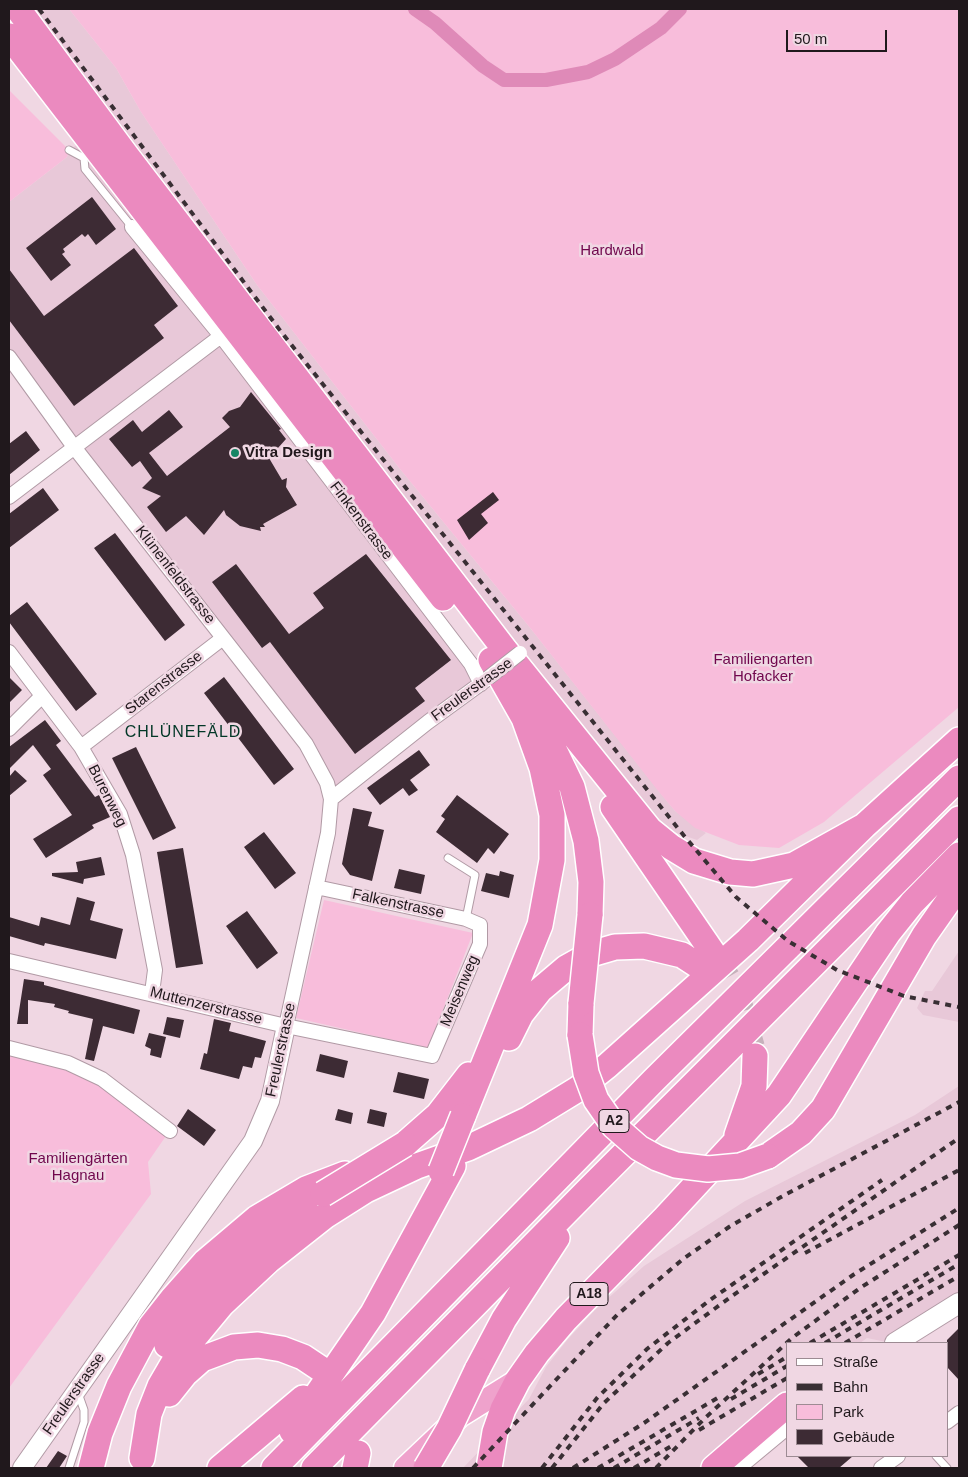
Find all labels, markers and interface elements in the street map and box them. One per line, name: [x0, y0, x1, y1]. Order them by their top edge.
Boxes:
scale bar: [788, 20, 889, 52]
text: 50 m: [794, 30, 827, 47]
park label: Hardwald: [580, 242, 644, 260]
place label: Vitra Design: [245, 444, 332, 462]
marker: Vitra Design: [229, 447, 241, 459]
street label: Finkenstrasse: [326, 478, 396, 564]
street label: Klünenfeldstrasse: [131, 522, 219, 628]
street label: Starenstrasse: [122, 647, 206, 719]
park label: Familiengarten Hofacker: [713, 651, 813, 686]
street label: Freulerstrasse: [428, 655, 516, 725]
district label: CHLÜNEFÄLD: [123, 723, 243, 743]
street label: Burenweg: [84, 762, 130, 830]
street label: Falkenstrasse: [350, 885, 446, 923]
street label: Meisenweg: [437, 953, 483, 1029]
street label: Muttenzerstrasse: [148, 983, 264, 1029]
street label: Freulerstrasse: [262, 1001, 300, 1099]
road number: A2: [599, 1110, 629, 1132]
park label: Familiengärten Hagnau: [28, 1150, 128, 1185]
road number: A18: [570, 1282, 608, 1306]
legend: [786, 1342, 948, 1457]
street label: Freulerstrasse: [39, 1350, 109, 1438]
text: Straße: [833, 1353, 878, 1370]
text: Bahn: [833, 1378, 868, 1395]
text: Park: [833, 1403, 864, 1420]
text: Gebäude: [833, 1428, 895, 1445]

